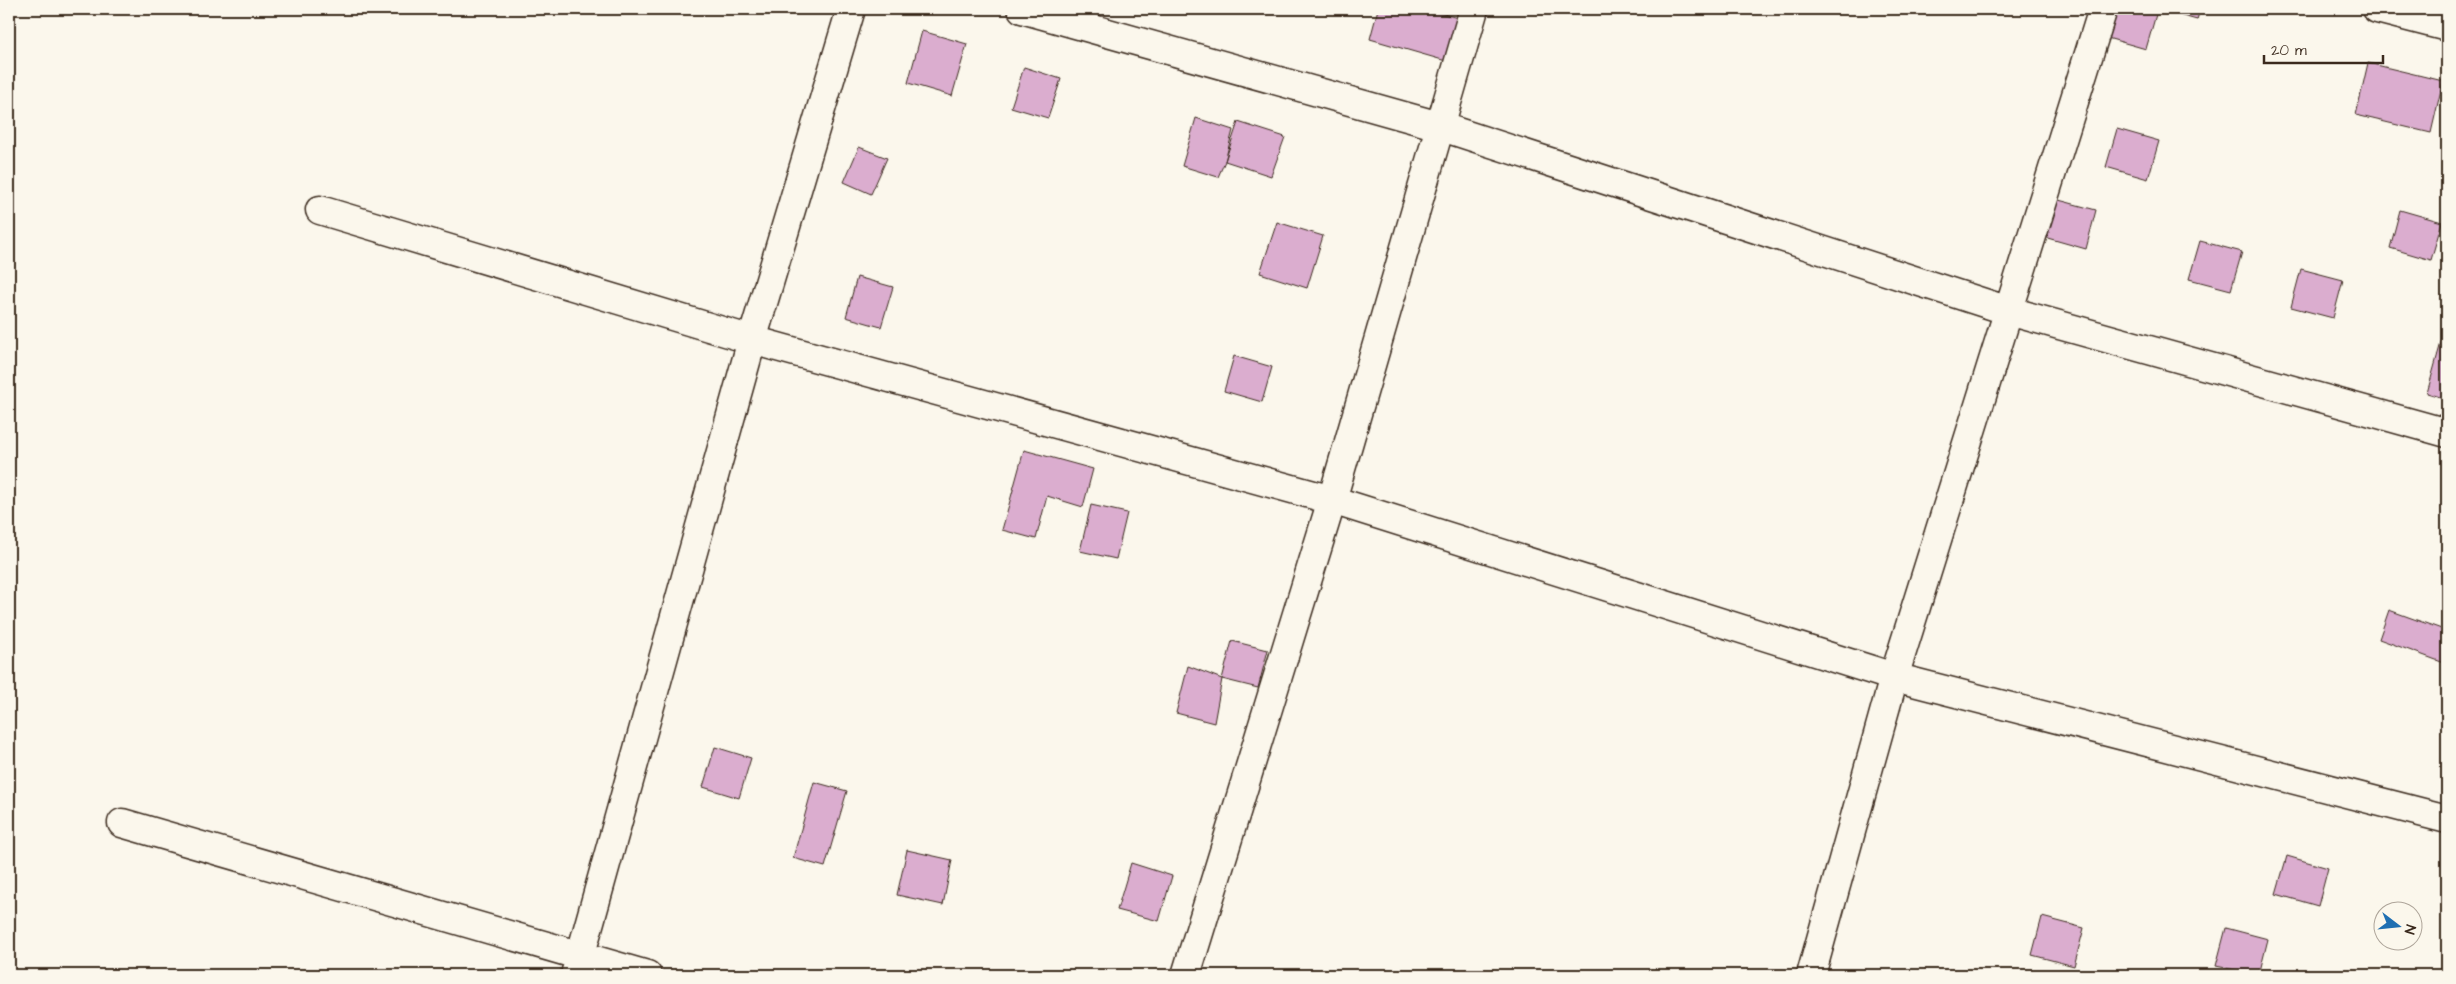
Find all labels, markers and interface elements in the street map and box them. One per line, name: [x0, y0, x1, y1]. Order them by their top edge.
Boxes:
scale bar: [2264, 32, 2382, 64]
text: 20 m: [2271, 40, 2307, 61]
north arrow: [2374, 902, 2424, 952]
text: N: [2399, 922, 2420, 936]

